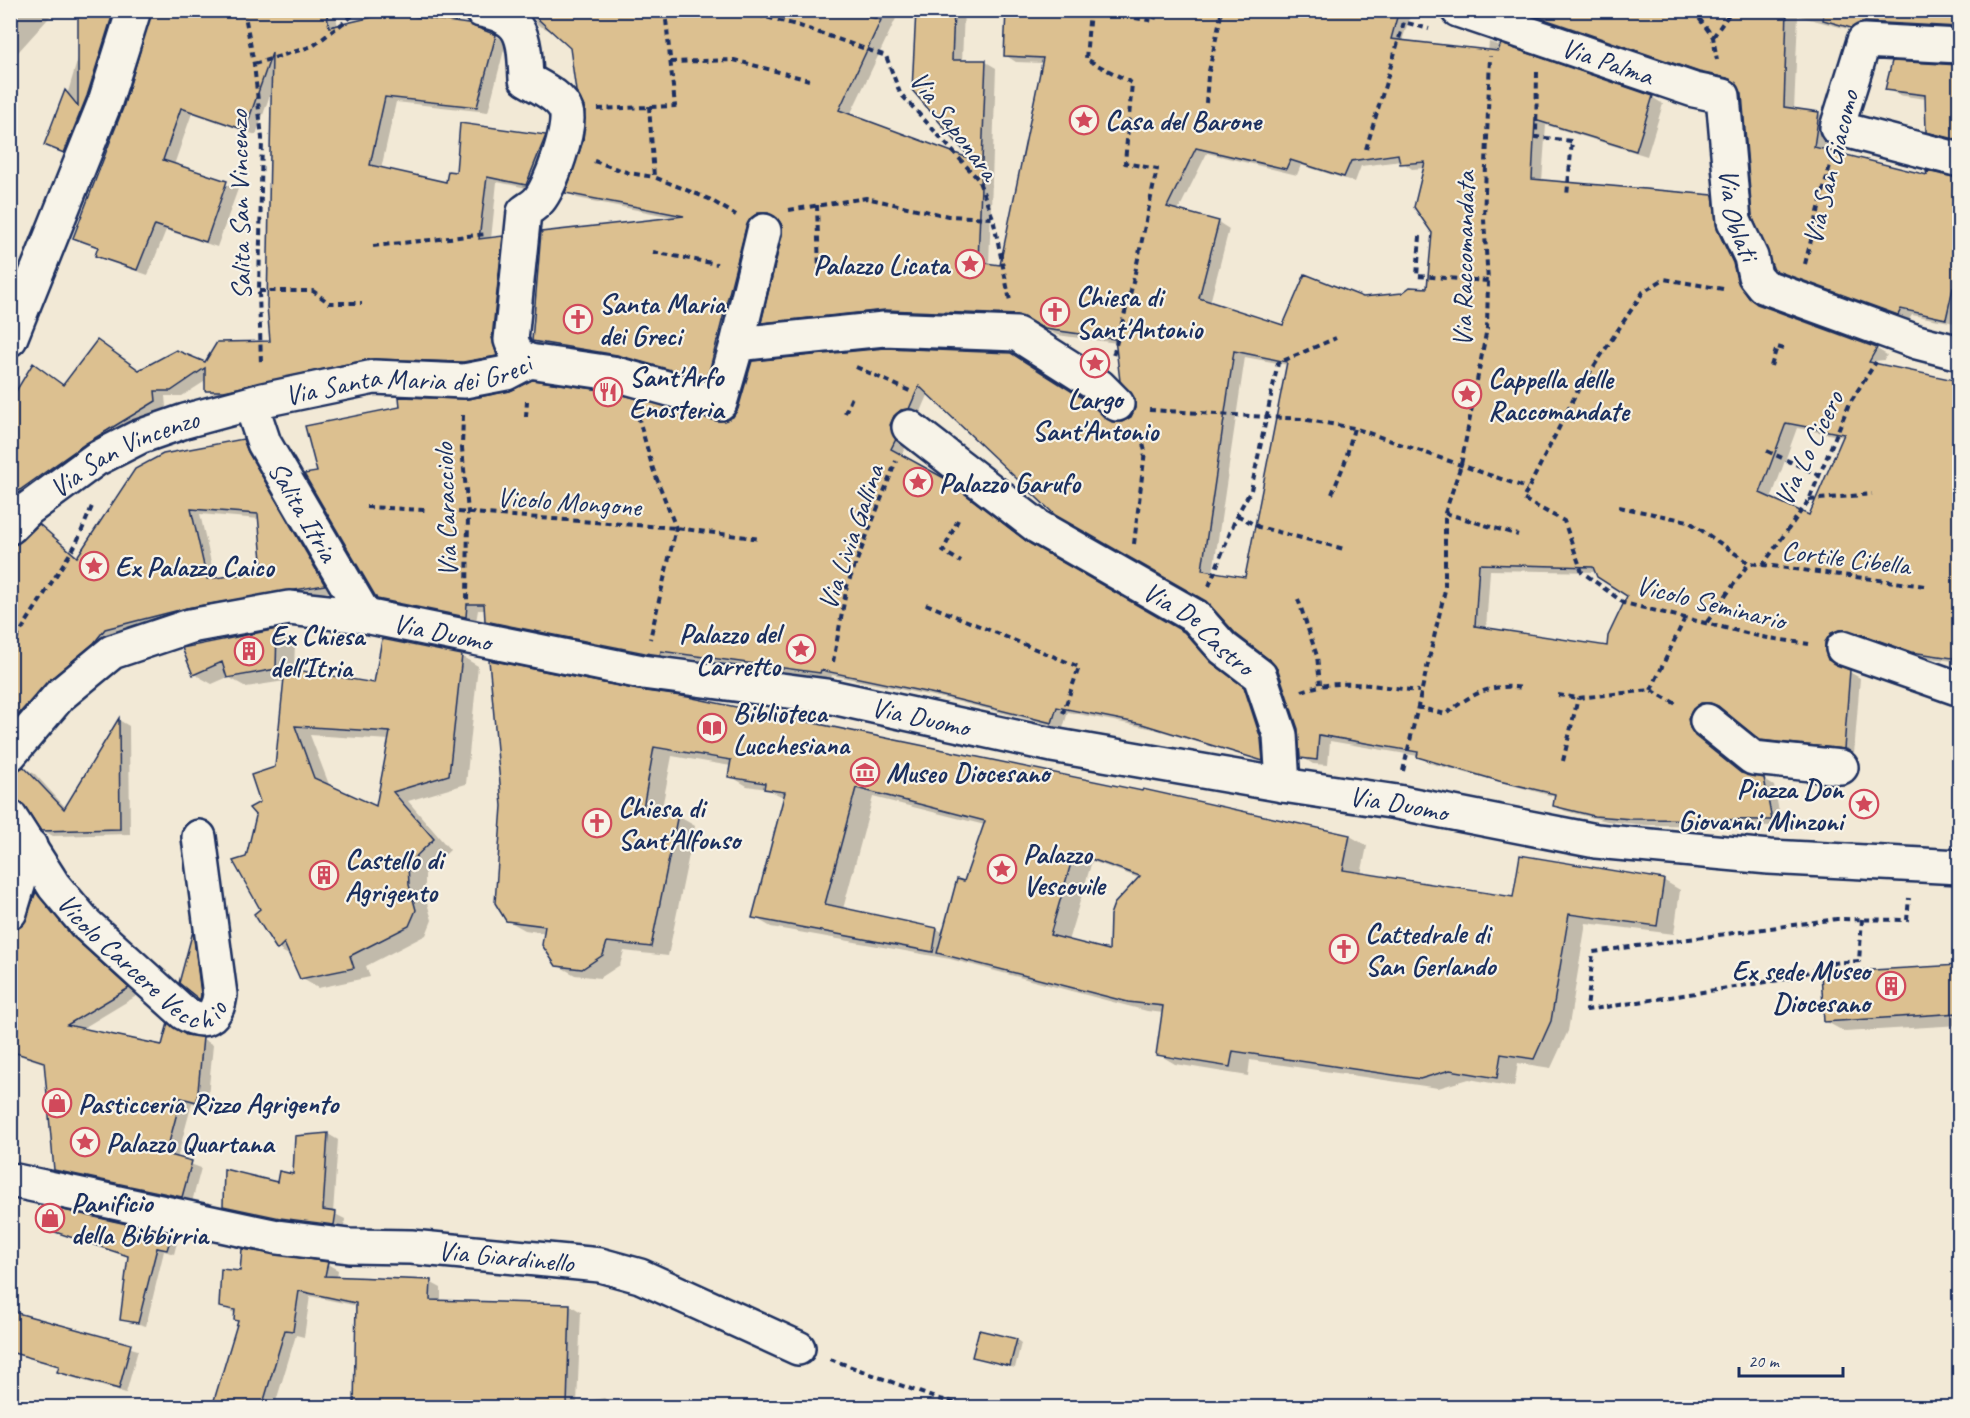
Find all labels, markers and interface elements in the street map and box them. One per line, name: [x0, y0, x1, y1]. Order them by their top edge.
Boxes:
street label: Via Palma: [1557, 29, 1659, 93]
street label: Via Saponara: [902, 64, 1009, 189]
street label: Via San Giacomo: [1795, 85, 1867, 248]
place label: Casa del Barone: [1105, 103, 1263, 138]
place icon: Casa del Barone: [1068, 104, 1100, 136]
street label: Salita San Vincenzo: [220, 108, 259, 300]
street label: Via Oblati: [1711, 168, 1769, 270]
street label: Via Raccomandata: [1444, 169, 1483, 347]
place label: Palazzo Licata: [813, 247, 951, 282]
place icon: Palazzo Licata: [954, 248, 986, 280]
place label: Chiesa di Sant'Antonio: [1076, 279, 1204, 346]
place label: Santa Maria dei Greci: [599, 286, 727, 353]
church icon: Chiesa di Sant'Antonio: [1039, 296, 1071, 328]
church icon: Santa Maria dei Greci: [562, 303, 594, 335]
street label: Via Santa Maria dei Greci: [282, 344, 541, 413]
place icon: Largo Sant'Antonio: [1079, 347, 1111, 379]
place label: Sant'Arfo Enosteria: [629, 359, 726, 426]
place label: Cappella delle Raccomandate: [1488, 361, 1631, 428]
restaurant icon: Sant'Arfo Enosteria: [592, 376, 624, 408]
place icon: Cappella delle Raccomandate: [1451, 378, 1483, 410]
place label: Largo Sant'Antonio: [1032, 381, 1160, 448]
street label: Via Lo Cicero: [1766, 383, 1852, 511]
street label: Via San Vincenzo: [43, 401, 204, 505]
street label: Via Caracciolo: [426, 440, 465, 578]
street label: Salita Itria: [260, 455, 347, 569]
street label: Via Livia Gallina: [809, 458, 892, 614]
place label: Palazzo Garufo: [939, 465, 1082, 500]
place icon: Palazzo Garufo: [902, 466, 934, 498]
street label: Vicolo Mongone: [496, 479, 644, 524]
street label: Cortile Cibella: [1780, 532, 1915, 583]
place label: Ex Palazzo Caico: [115, 549, 276, 584]
place icon: Ex Palazzo Caico: [78, 550, 110, 582]
street label: Vicolo Seminario: [1633, 567, 1792, 639]
street label: Via De Castro: [1137, 574, 1263, 685]
street label: Via Duomo: [390, 605, 497, 660]
place label: Palazzo del Carretto: [679, 616, 785, 683]
place label: Ex Chiesa dell'Itria: [270, 618, 367, 685]
place icon: Palazzo del Carretto: [785, 633, 817, 665]
building icon: Ex Chiesa dell'Itria: [233, 635, 265, 667]
street label: Via Duomo: [868, 689, 976, 745]
place label: Biblioteca Lucchesiana: [733, 695, 851, 762]
library icon: Biblioteca Lucchesiana: [696, 712, 728, 744]
place label: Museo Diocesano: [886, 755, 1052, 790]
museum icon: Museo Diocesano: [849, 756, 881, 788]
place label: Piazza Don Giovanni Minzoni: [1678, 771, 1846, 838]
street label: Via Duomo: [1347, 778, 1454, 830]
place icon: Piazza Don Giovanni Minzoni: [1848, 788, 1880, 820]
place label: Chiesa di Sant'Alfonso: [618, 790, 743, 857]
church icon: Chiesa di Sant'Alfonso: [581, 807, 613, 839]
place label: Palazzo Vescovile: [1023, 836, 1107, 903]
place label: Castello di Agrigento: [345, 842, 446, 909]
place icon: Palazzo Vescovile: [986, 853, 1018, 885]
building icon: Castello di Agrigento: [308, 859, 340, 891]
street label: Vicolo Carcere Vecchio: [50, 886, 236, 1037]
place label: Cattedrale di San Gerlando: [1365, 916, 1497, 983]
church icon: Cattedrale di San Gerlando: [1328, 933, 1360, 965]
place label: Ex sede Museo Diocesano: [1732, 953, 1873, 1020]
building icon: Ex sede Museo Diocesano: [1875, 970, 1907, 1002]
place label: Pasticceria Rizzo Agrigento: [78, 1086, 340, 1121]
shop icon: Pasticceria Rizzo Agrigento: [41, 1087, 73, 1119]
place label: Palazzo Quartana: [106, 1125, 276, 1160]
place icon: Palazzo Quartana: [69, 1126, 101, 1158]
place label: Panificio della Bibbirria: [71, 1185, 210, 1252]
shop icon: Panificio della Bibbirria: [34, 1202, 66, 1234]
street label: Via Giardinello: [437, 1233, 577, 1281]
scale bar: [1739, 1340, 1842, 1378]
text: 20 m: [1748, 1350, 1781, 1372]

